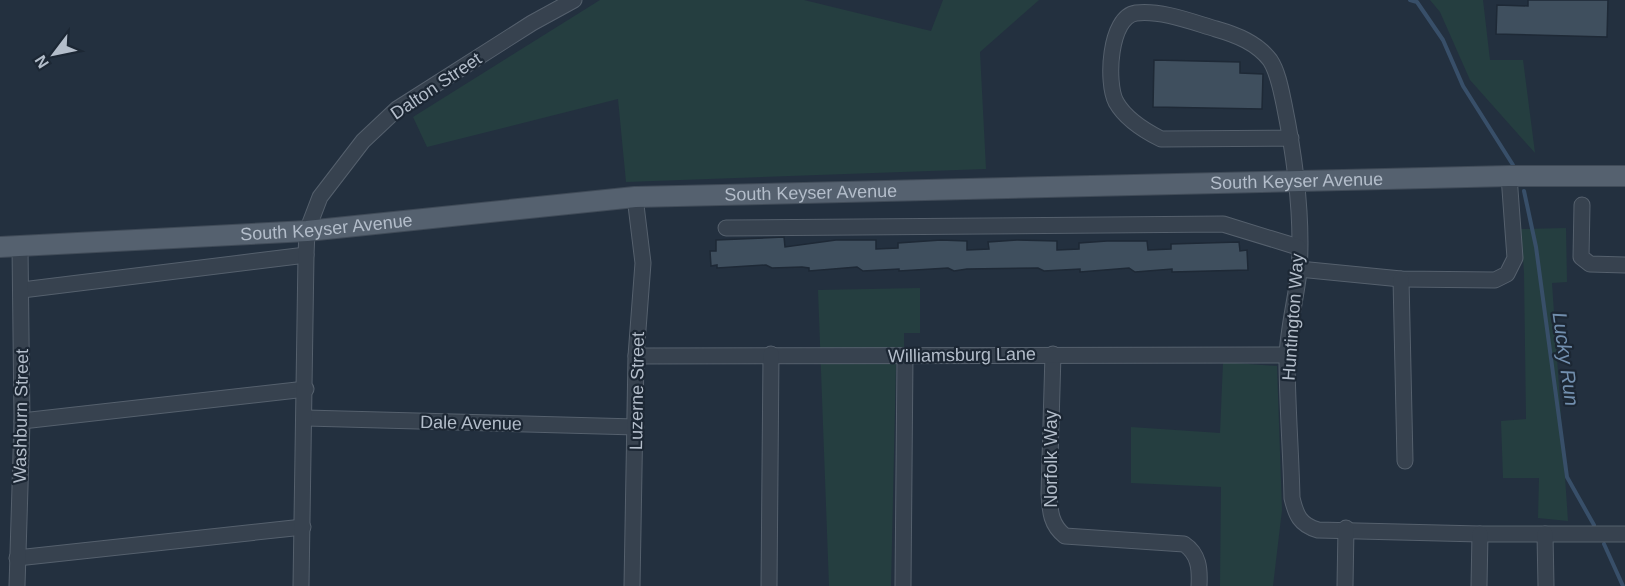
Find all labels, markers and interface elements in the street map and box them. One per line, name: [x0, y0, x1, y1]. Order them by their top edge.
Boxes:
north arrow: [24, 24, 84, 84]
street label: Dalton Street: [387, 48, 485, 124]
text: N: [31, 52, 52, 71]
street label: South Keyser Avenue: [1210, 169, 1383, 193]
street label: South Keyser Avenue: [724, 181, 897, 205]
street label: South Keyser Avenue: [240, 210, 414, 244]
street label: Huntington Way: [1279, 253, 1307, 381]
water label: Lucky Run: [1549, 311, 1583, 407]
street label: Luzerne Street: [626, 332, 648, 450]
street label: Williamsburg Lane: [888, 344, 1036, 366]
street label: Washburn Street: [10, 349, 32, 483]
street label: Norfolk Way: [1041, 410, 1061, 508]
street label: Dale Avenue: [420, 412, 522, 434]

